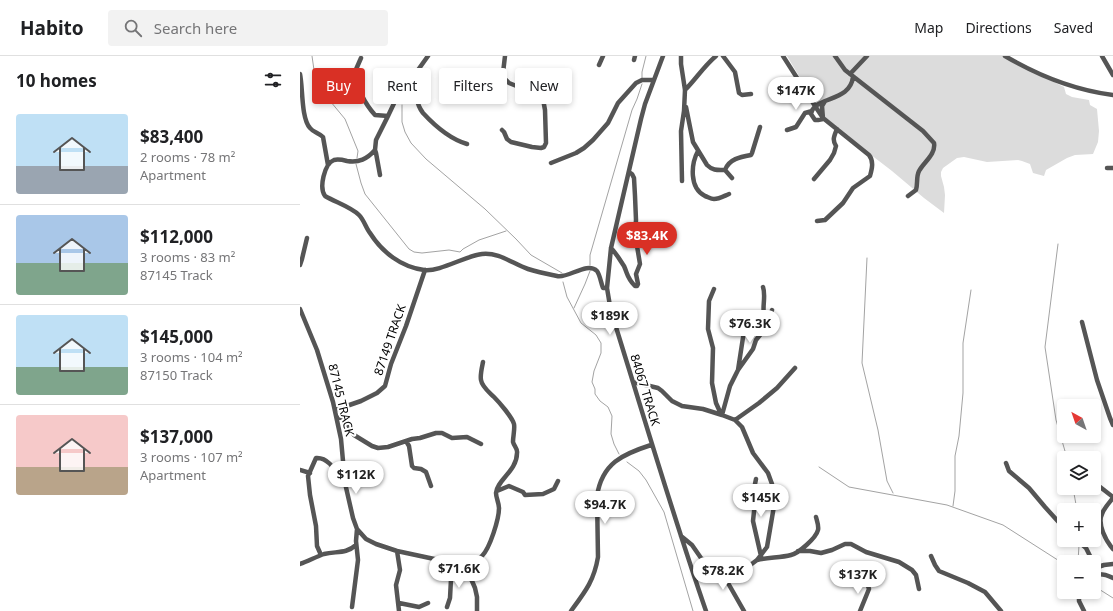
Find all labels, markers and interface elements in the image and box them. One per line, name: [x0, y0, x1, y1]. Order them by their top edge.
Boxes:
search box: [108, 10, 388, 46]
text: Habito: [20, 15, 84, 41]
icon: search: [122, 17, 144, 39]
text: Search here: [154, 18, 237, 38]
text: Map: [914, 18, 943, 37]
text: Directions: [965, 18, 1032, 37]
text: Saved: [1054, 18, 1093, 37]
chip: Buy: [312, 68, 365, 104]
chip: Rent: [373, 68, 431, 104]
chip: Filters: [439, 68, 507, 104]
chip: New: [515, 68, 572, 104]
text: 10 homes: [16, 69, 97, 92]
icon: filters: [262, 69, 284, 91]
pin: $147K: [768, 77, 824, 111]
text: $147K: [777, 81, 815, 99]
text: $83,400: [140, 125, 203, 148]
icon: home: [48, 130, 96, 178]
text: 2 rooms · 78 m²: [140, 148, 235, 166]
text: Apartment: [140, 166, 206, 184]
pin: $83.4K: [614, 222, 680, 256]
text: $112,000: [140, 225, 213, 248]
text: $83.4K: [626, 226, 668, 244]
icon: home: [48, 231, 96, 279]
text: 3 rooms · 83 m²: [140, 248, 235, 266]
text: 87145 Track: [140, 266, 213, 284]
street label: 87149 TRACK: [369, 302, 410, 378]
pin: $189K: [582, 302, 638, 336]
text: $189K: [591, 306, 629, 324]
pin: $76.3K: [717, 310, 783, 344]
text: $76.3K: [729, 314, 771, 332]
text: $145,000: [140, 325, 213, 348]
icon: home: [48, 331, 96, 379]
text: 3 rooms · 104 m²: [140, 348, 243, 366]
street label: 84067 TRACK: [627, 352, 665, 428]
street label: 87145 TRACK: [324, 362, 359, 438]
text: 87150 Track: [140, 366, 213, 384]
north arrow: [1057, 399, 1101, 443]
map controls: [1057, 399, 1101, 599]
text: $137,000: [140, 425, 213, 448]
icon: home: [48, 431, 96, 479]
text: 3 rooms · 107 m²: [140, 448, 243, 466]
button: layers: [1057, 451, 1101, 495]
pin: $112K: [328, 461, 384, 495]
text: $112K: [337, 465, 375, 483]
text: Apartment: [140, 466, 206, 484]
pin: $145K: [733, 484, 789, 518]
text: $145K: [742, 488, 780, 506]
pin: $94.7K: [572, 491, 638, 525]
text: $94.7K: [584, 495, 626, 513]
button: +: [1057, 503, 1101, 547]
pin: $71.6K: [426, 555, 492, 589]
button: −: [1057, 555, 1101, 599]
pin: $78.2K: [690, 557, 756, 591]
text: $71.6K: [438, 559, 480, 577]
text: $78.2K: [702, 561, 744, 579]
pin: $137K: [830, 561, 886, 595]
text: $137K: [839, 565, 877, 583]

